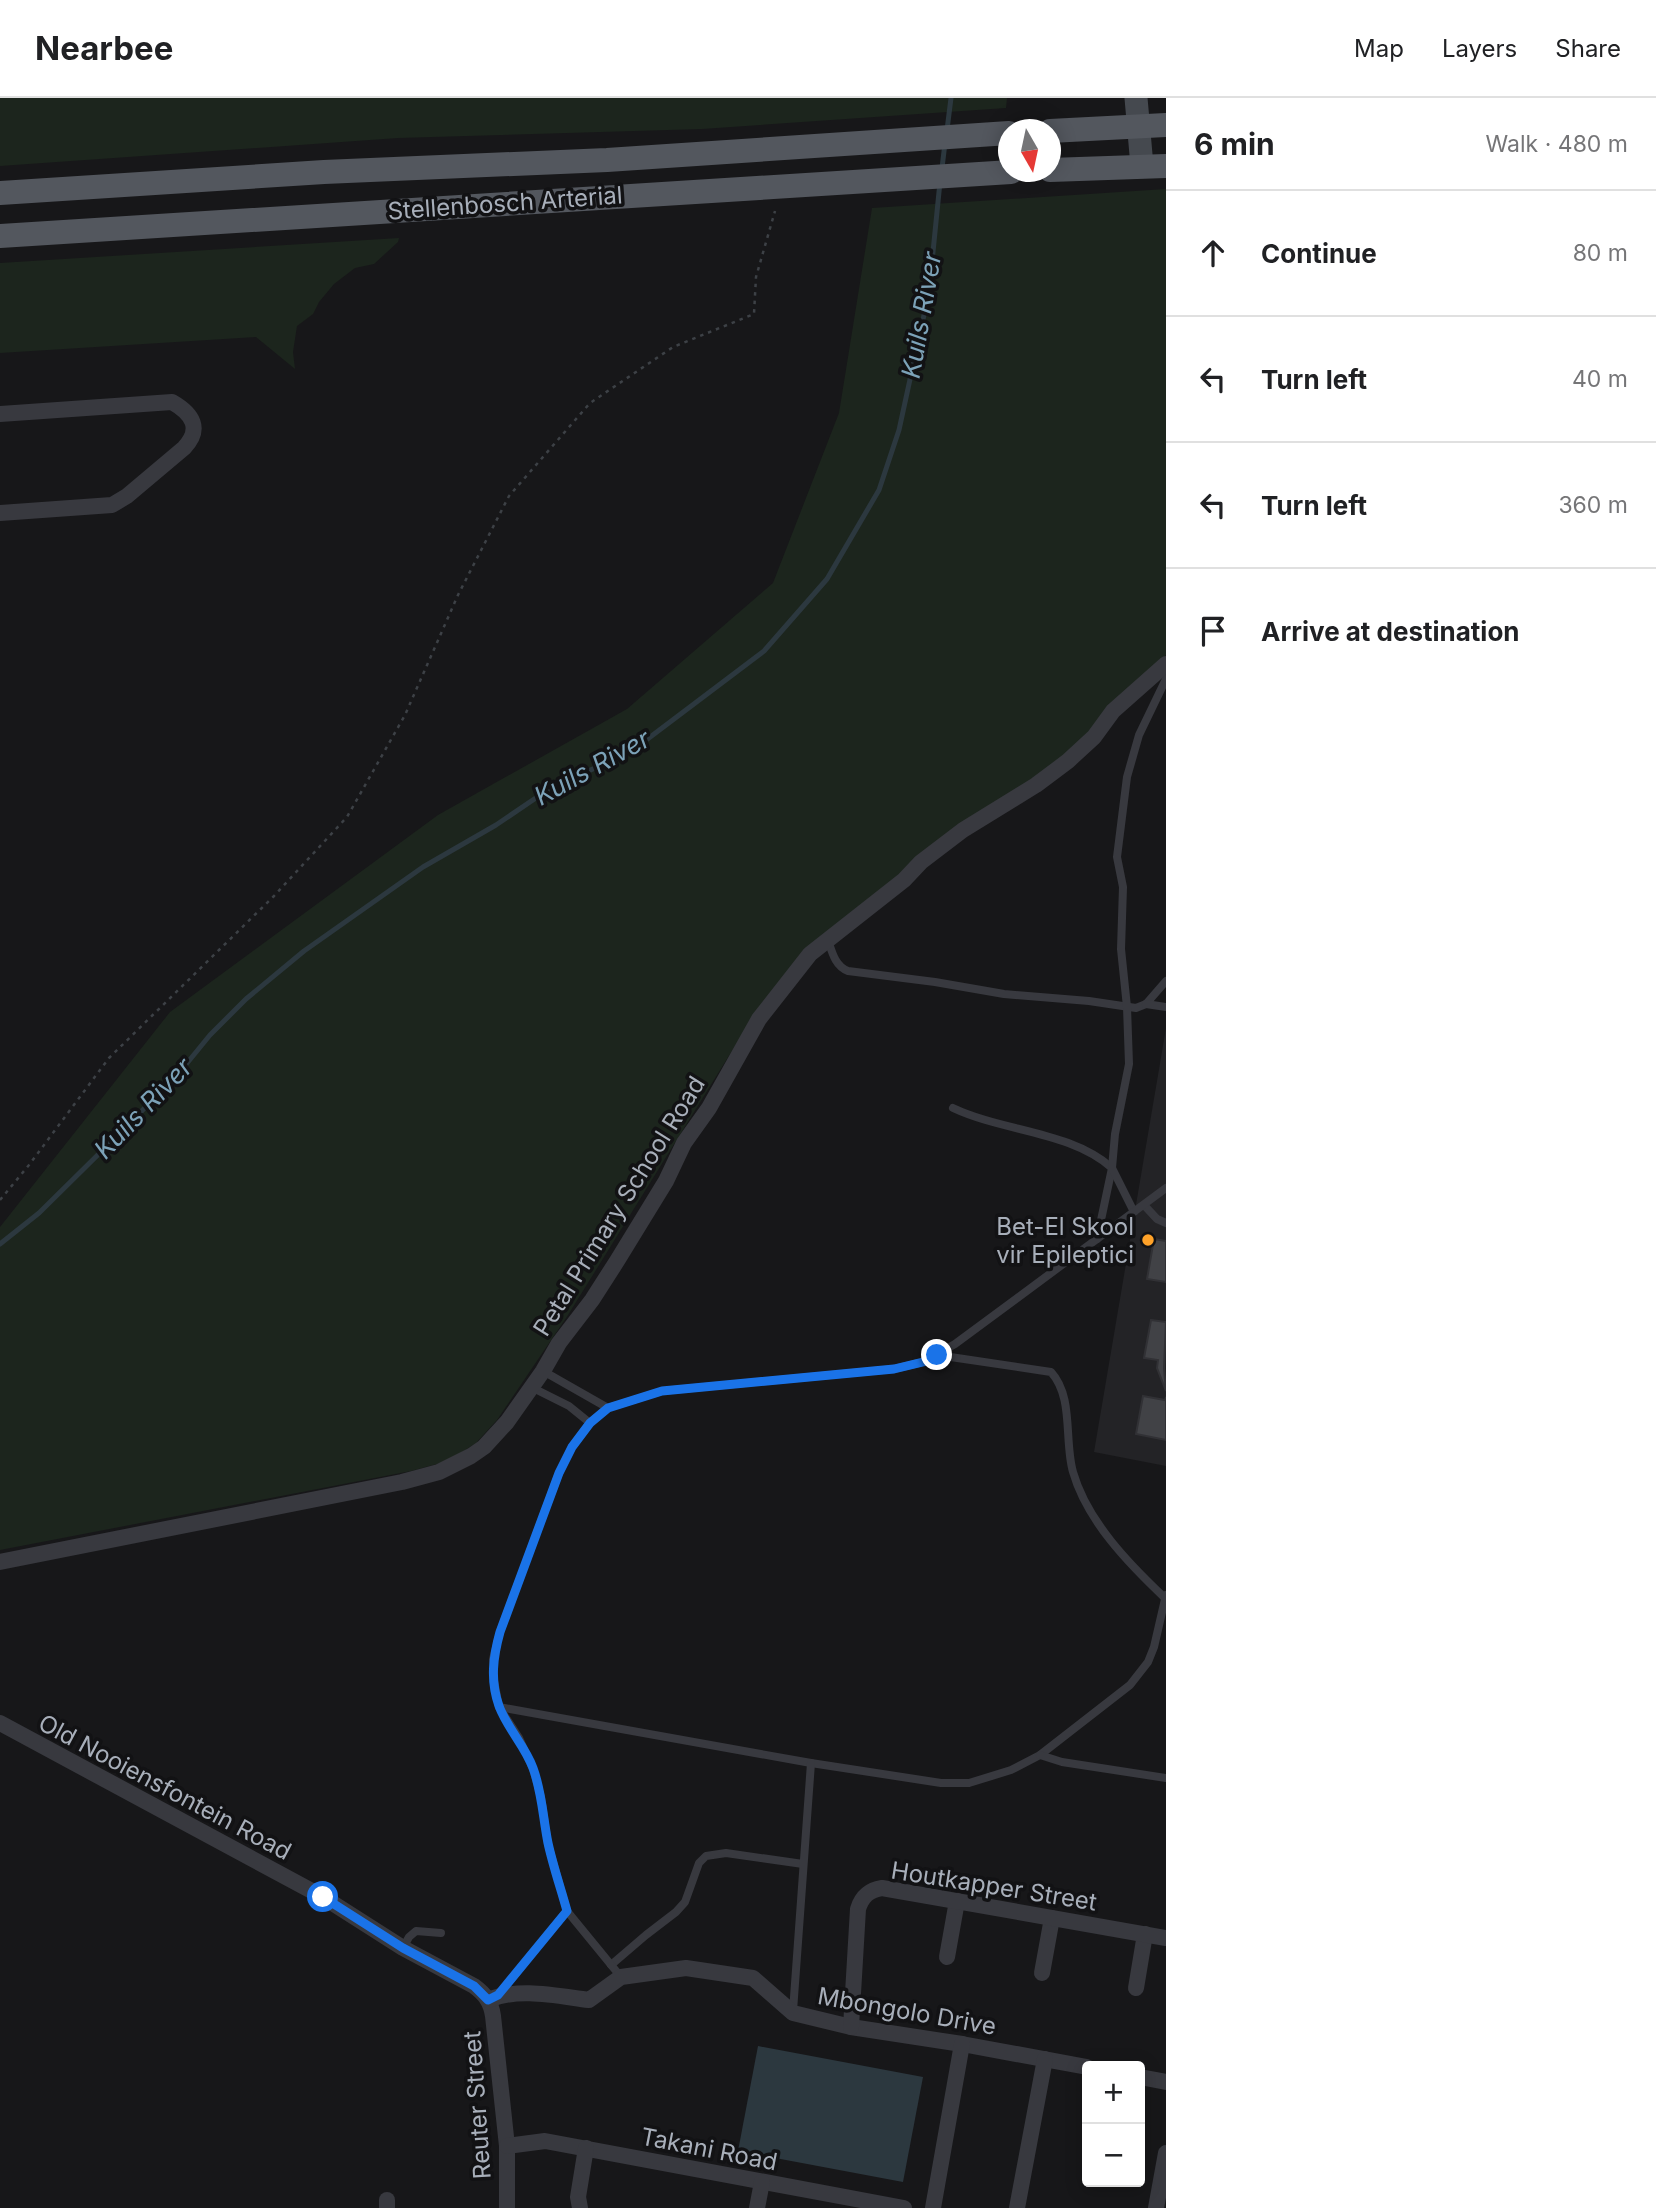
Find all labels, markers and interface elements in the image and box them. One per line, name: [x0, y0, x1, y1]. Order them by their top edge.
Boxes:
text: Nearbee: [35, 28, 173, 68]
text: Map: [1354, 34, 1404, 63]
text: Layers: [1442, 34, 1517, 63]
text: Share: [1555, 34, 1621, 63]
north arrow: [998, 119, 1061, 182]
text: 6 min: [1194, 126, 1275, 162]
text: Walk · 480 m: [1486, 130, 1628, 158]
street label: Stellenbosch Arterial: [387, 180, 623, 226]
icon: ahead: [1194, 234, 1232, 272]
text: Continue: [1261, 238, 1377, 269]
text: 80 m: [1573, 239, 1628, 267]
water label: Kuils River: [895, 248, 948, 380]
icon: left: [1194, 360, 1232, 398]
text: Turn left: [1261, 364, 1367, 395]
text: 40 m: [1572, 365, 1628, 393]
icon: left: [1194, 486, 1232, 524]
text: Turn left: [1261, 490, 1367, 521]
text: 360 m: [1558, 491, 1628, 519]
icon: arrive: [1194, 612, 1232, 650]
text: Arrive at destination: [1261, 616, 1520, 647]
water label: Kuils River: [529, 722, 656, 811]
water label: Kuils River: [88, 1051, 199, 1165]
street label: Petal Primary School Road: [527, 1071, 711, 1341]
place label: Bet-El Skool vir Epileptici: [996, 1212, 1134, 1269]
marker: Bet-El Skool vir Epileptici: [1140, 1232, 1156, 1248]
route end: [921, 1339, 952, 1370]
street label: Old Nooiensfontein Road: [34, 1708, 296, 1866]
street label: Houtkapper Street: [889, 1855, 1099, 1917]
route start: [307, 1881, 338, 1912]
street label: Mbongolo Drive: [816, 1981, 998, 2041]
street label: Reuter Street: [457, 2030, 497, 2180]
map controls: [1082, 2061, 1145, 2187]
button: +: [1082, 2061, 1145, 2124]
street label: Takani Road: [638, 2122, 780, 2176]
button: −: [1082, 2124, 1145, 2187]

